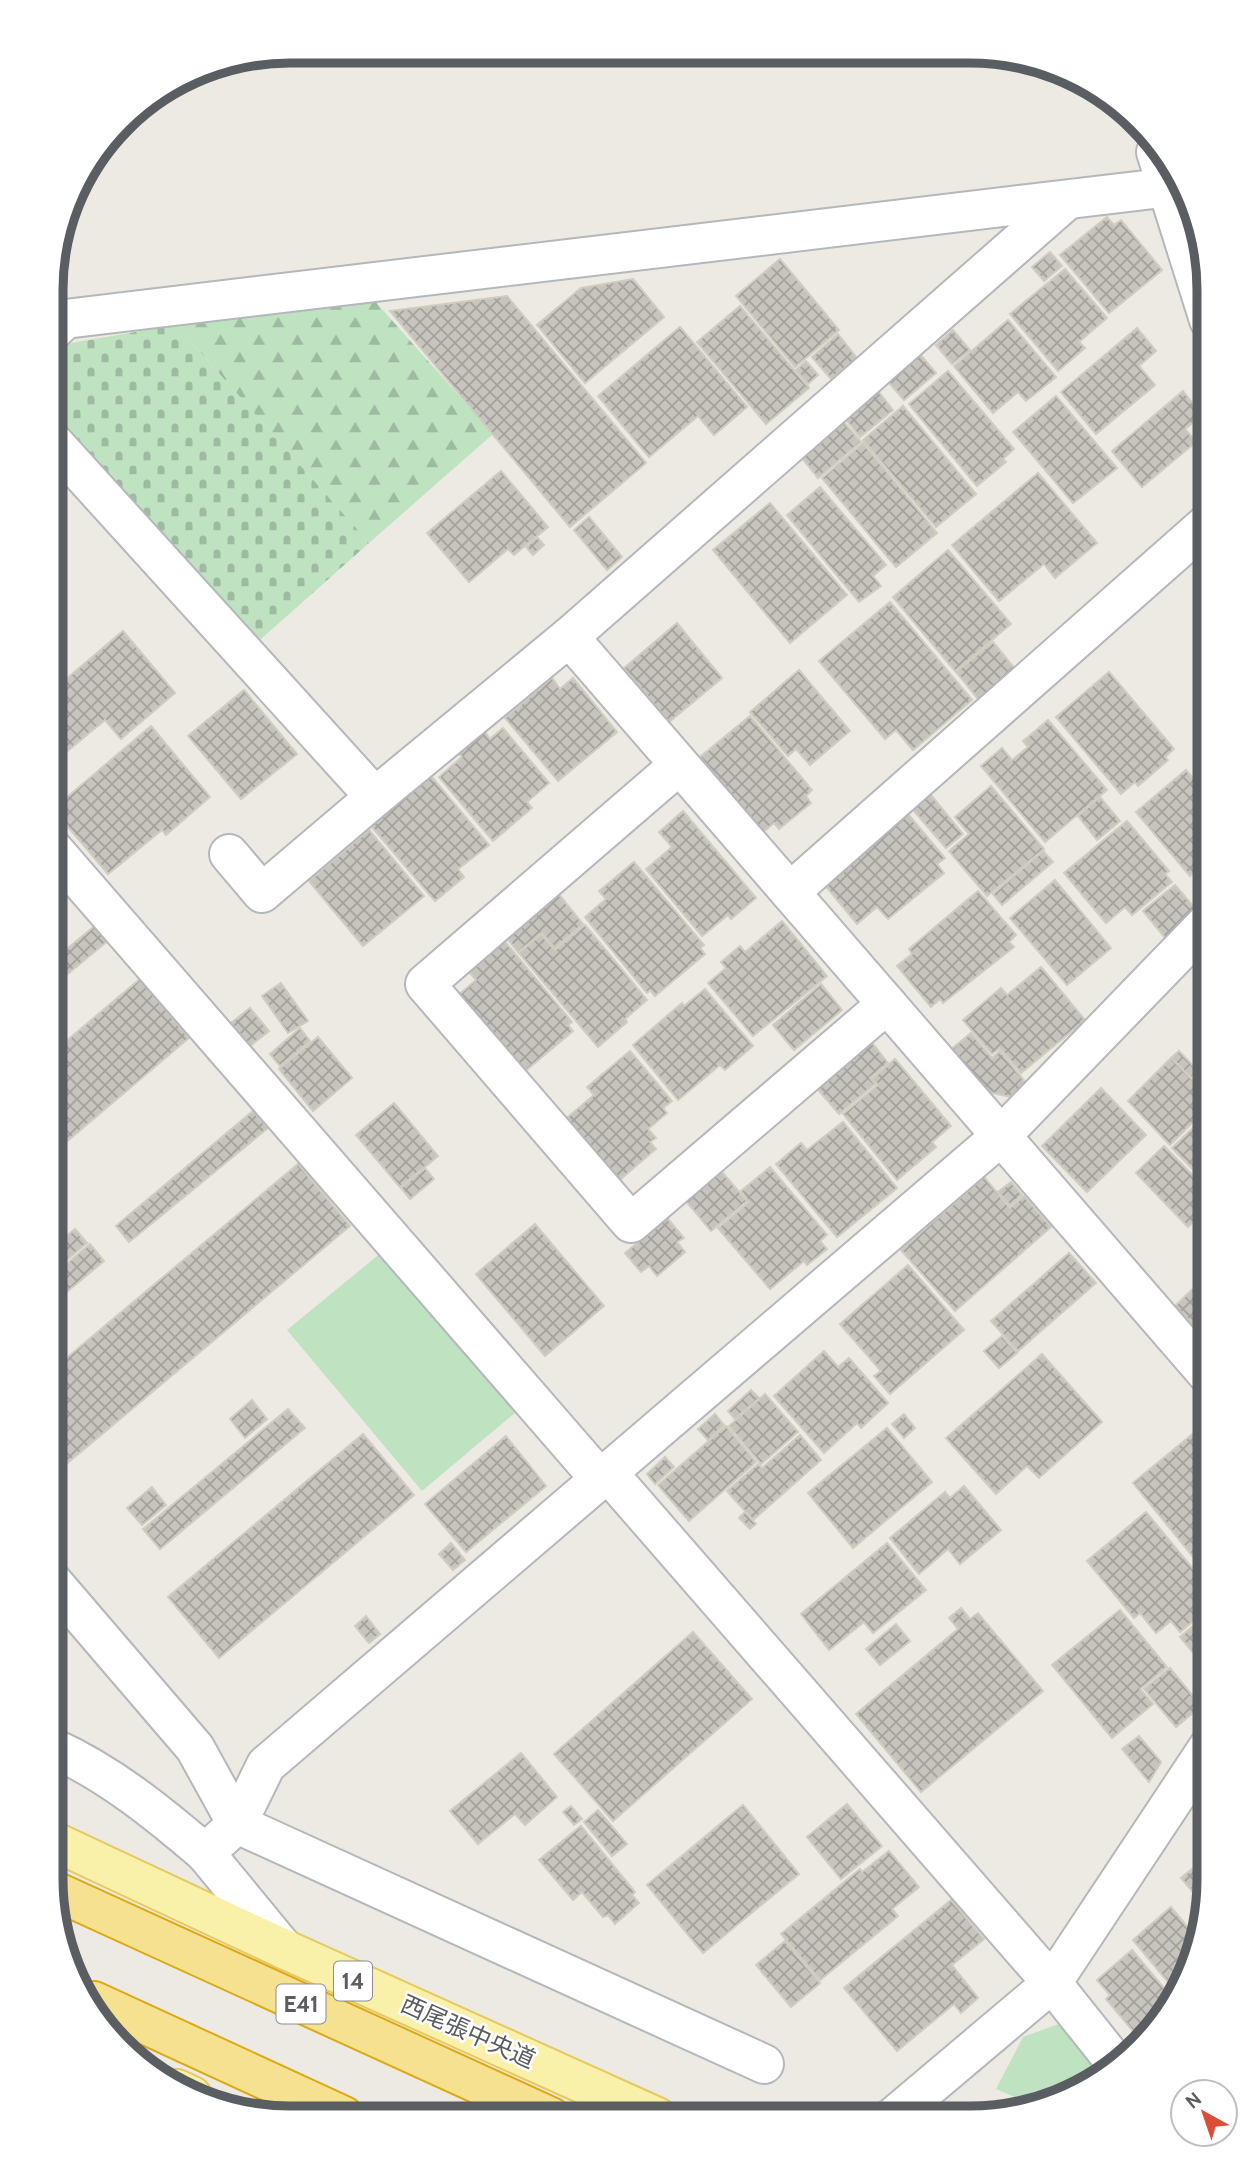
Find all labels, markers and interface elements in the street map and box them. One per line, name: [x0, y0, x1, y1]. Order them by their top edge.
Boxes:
road number: 14: [334, 1962, 372, 2000]
road number: E41: [276, 1984, 326, 2024]
street label: 西尾張中央道: [397, 1989, 540, 2074]
north arrow: [1169, 2078, 1239, 2148]
text: N: [1181, 2087, 1206, 2113]

